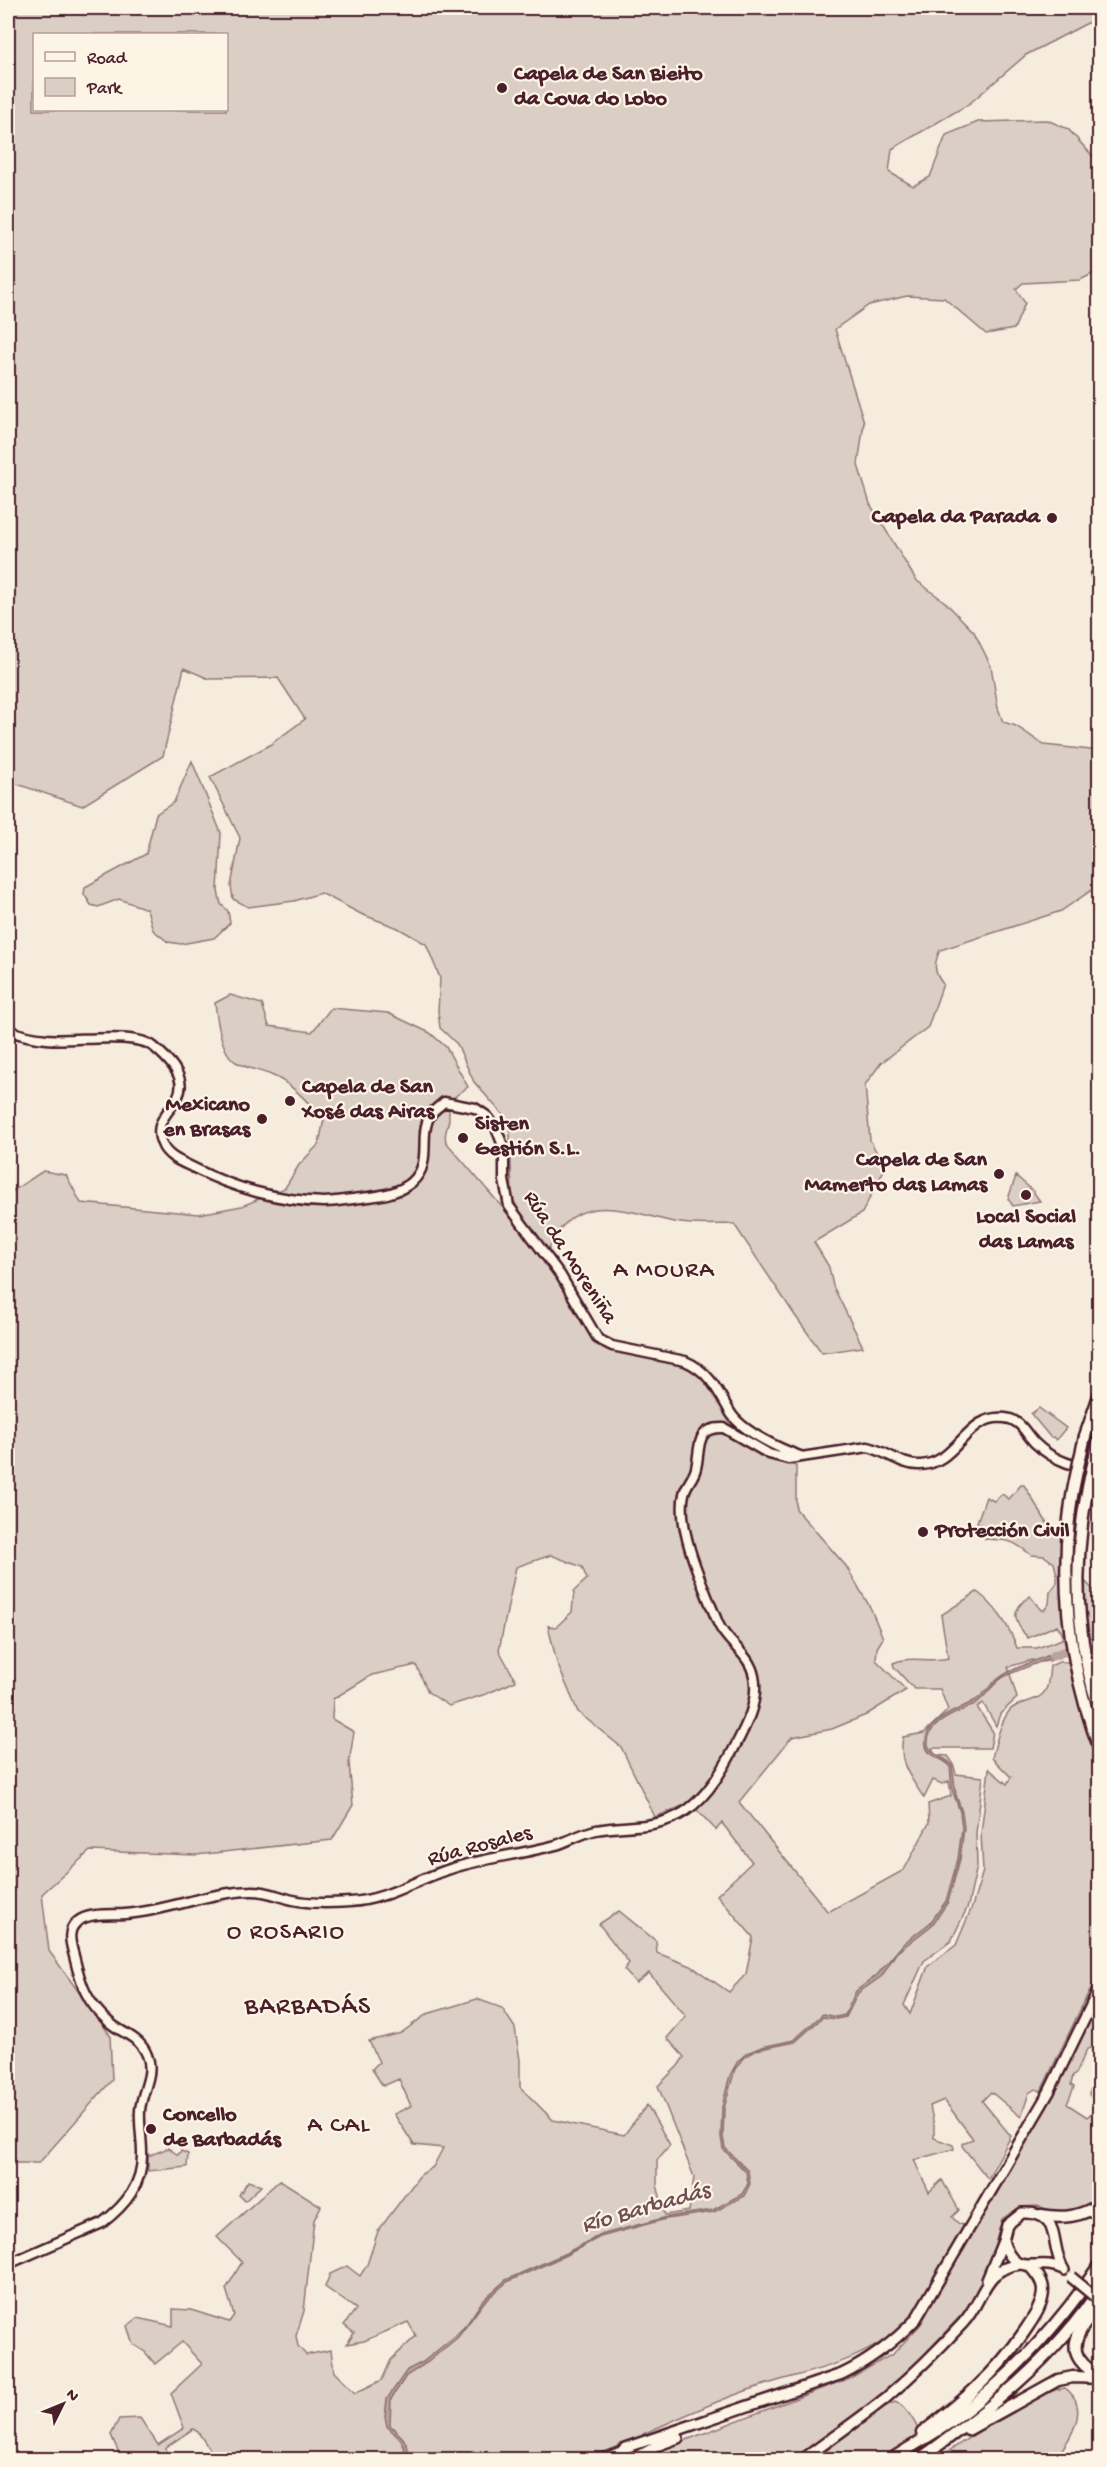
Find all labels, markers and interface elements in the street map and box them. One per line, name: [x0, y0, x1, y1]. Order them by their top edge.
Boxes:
legend: [33, 33, 228, 111]
text: Road: [87, 49, 128, 70]
place label: Capela de San Bieito da Cova do Lobo: [513, 62, 703, 113]
text: Park: [86, 79, 123, 100]
marker: Capela de San Bieito da Cova do Lobo: [495, 81, 509, 95]
place label: Capela da Parada: [871, 505, 1042, 531]
marker: Capela da Parada: [1045, 511, 1059, 525]
place label: Capela de San Xosé das Airas: [301, 1075, 436, 1126]
place label: Mexicano en Brasas: [162, 1093, 252, 1144]
marker: Capela de San Xosé das Airas: [283, 1094, 297, 1108]
marker: Mexicano en Brasas: [255, 1112, 269, 1126]
place label: Sisten Gestión S.L.: [475, 1112, 581, 1163]
marker: Sisten Gestión S.L.: [456, 1131, 470, 1145]
place label: Capela de San Mamerto das Lamas: [805, 1148, 989, 1199]
marker: Capela de San Mamerto das Lamas: [992, 1167, 1006, 1181]
street label: Rúa da Moreniña: [516, 1187, 622, 1330]
marker: Local Social das Lamas: [1019, 1188, 1033, 1202]
place label: Local Social das Lamas: [976, 1205, 1076, 1256]
district label: A MOURA: [613, 1257, 715, 1286]
place label: Protección Civil: [934, 1519, 1070, 1545]
marker: Protección Civil: [916, 1525, 930, 1539]
street label: Rúa Rosales: [425, 1820, 536, 1873]
district label: O ROSARIO: [227, 1919, 345, 1948]
district label: BARBADÁS: [243, 1993, 372, 2024]
place label: Concello de Barbadás: [162, 2103, 283, 2154]
district label: A CAL: [307, 2112, 371, 2141]
marker: Concello de Barbadás: [144, 2122, 158, 2136]
water label: Río Barbadás: [578, 2176, 716, 2241]
north arrow: [33, 2374, 93, 2434]
text: N: [61, 2386, 82, 2407]

